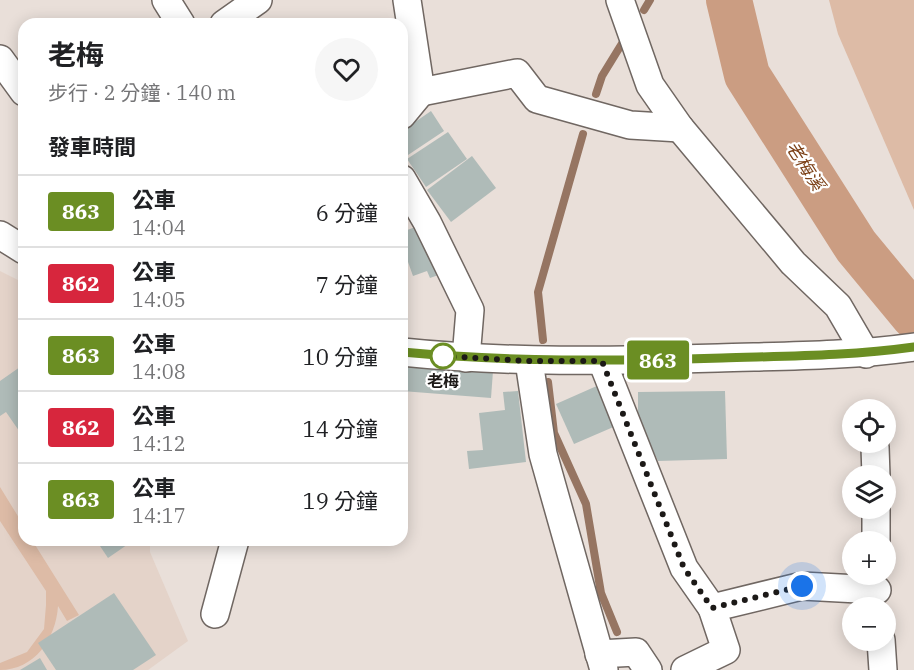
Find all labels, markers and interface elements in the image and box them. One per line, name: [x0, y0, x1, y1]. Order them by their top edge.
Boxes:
text: 老梅: [48, 36, 104, 73]
button: heart: [315, 38, 378, 101]
text: 步行 · 2 分鐘 · 140 m: [48, 79, 236, 106]
text: 發車時間: [48, 132, 136, 161]
water label: 老梅溪: [781, 137, 831, 197]
text: 公車: [132, 185, 176, 214]
text: 863: [62, 197, 100, 225]
text: 6 分鐘: [316, 198, 378, 227]
text: 14:04: [132, 214, 186, 241]
text: 公車: [132, 257, 176, 286]
text: 862: [62, 269, 100, 297]
text: 7 分鐘: [316, 270, 378, 299]
text: 14:05: [132, 286, 186, 313]
text: 公車: [132, 329, 176, 358]
line badge: 863: [624, 340, 692, 380]
text: 863: [62, 341, 100, 369]
text: 10 分鐘: [302, 342, 378, 371]
marker: 老梅: [430, 343, 456, 369]
text: 863: [639, 346, 677, 374]
text: 14:08: [132, 358, 186, 385]
place label: 老梅: [427, 371, 459, 391]
map controls: [842, 399, 896, 651]
button: locate: [842, 399, 896, 453]
text: 公車: [132, 401, 176, 430]
text: 862: [62, 413, 100, 441]
text: 14 分鐘: [302, 414, 378, 443]
text: 14:12: [132, 430, 186, 457]
button: layers: [842, 465, 896, 519]
text: 公車: [132, 473, 176, 502]
text: 863: [62, 485, 100, 513]
text: 19 分鐘: [302, 486, 378, 515]
text: 14:17: [132, 502, 186, 529]
button: +: [842, 531, 896, 585]
your location: [787, 571, 817, 601]
button: −: [842, 597, 896, 651]

